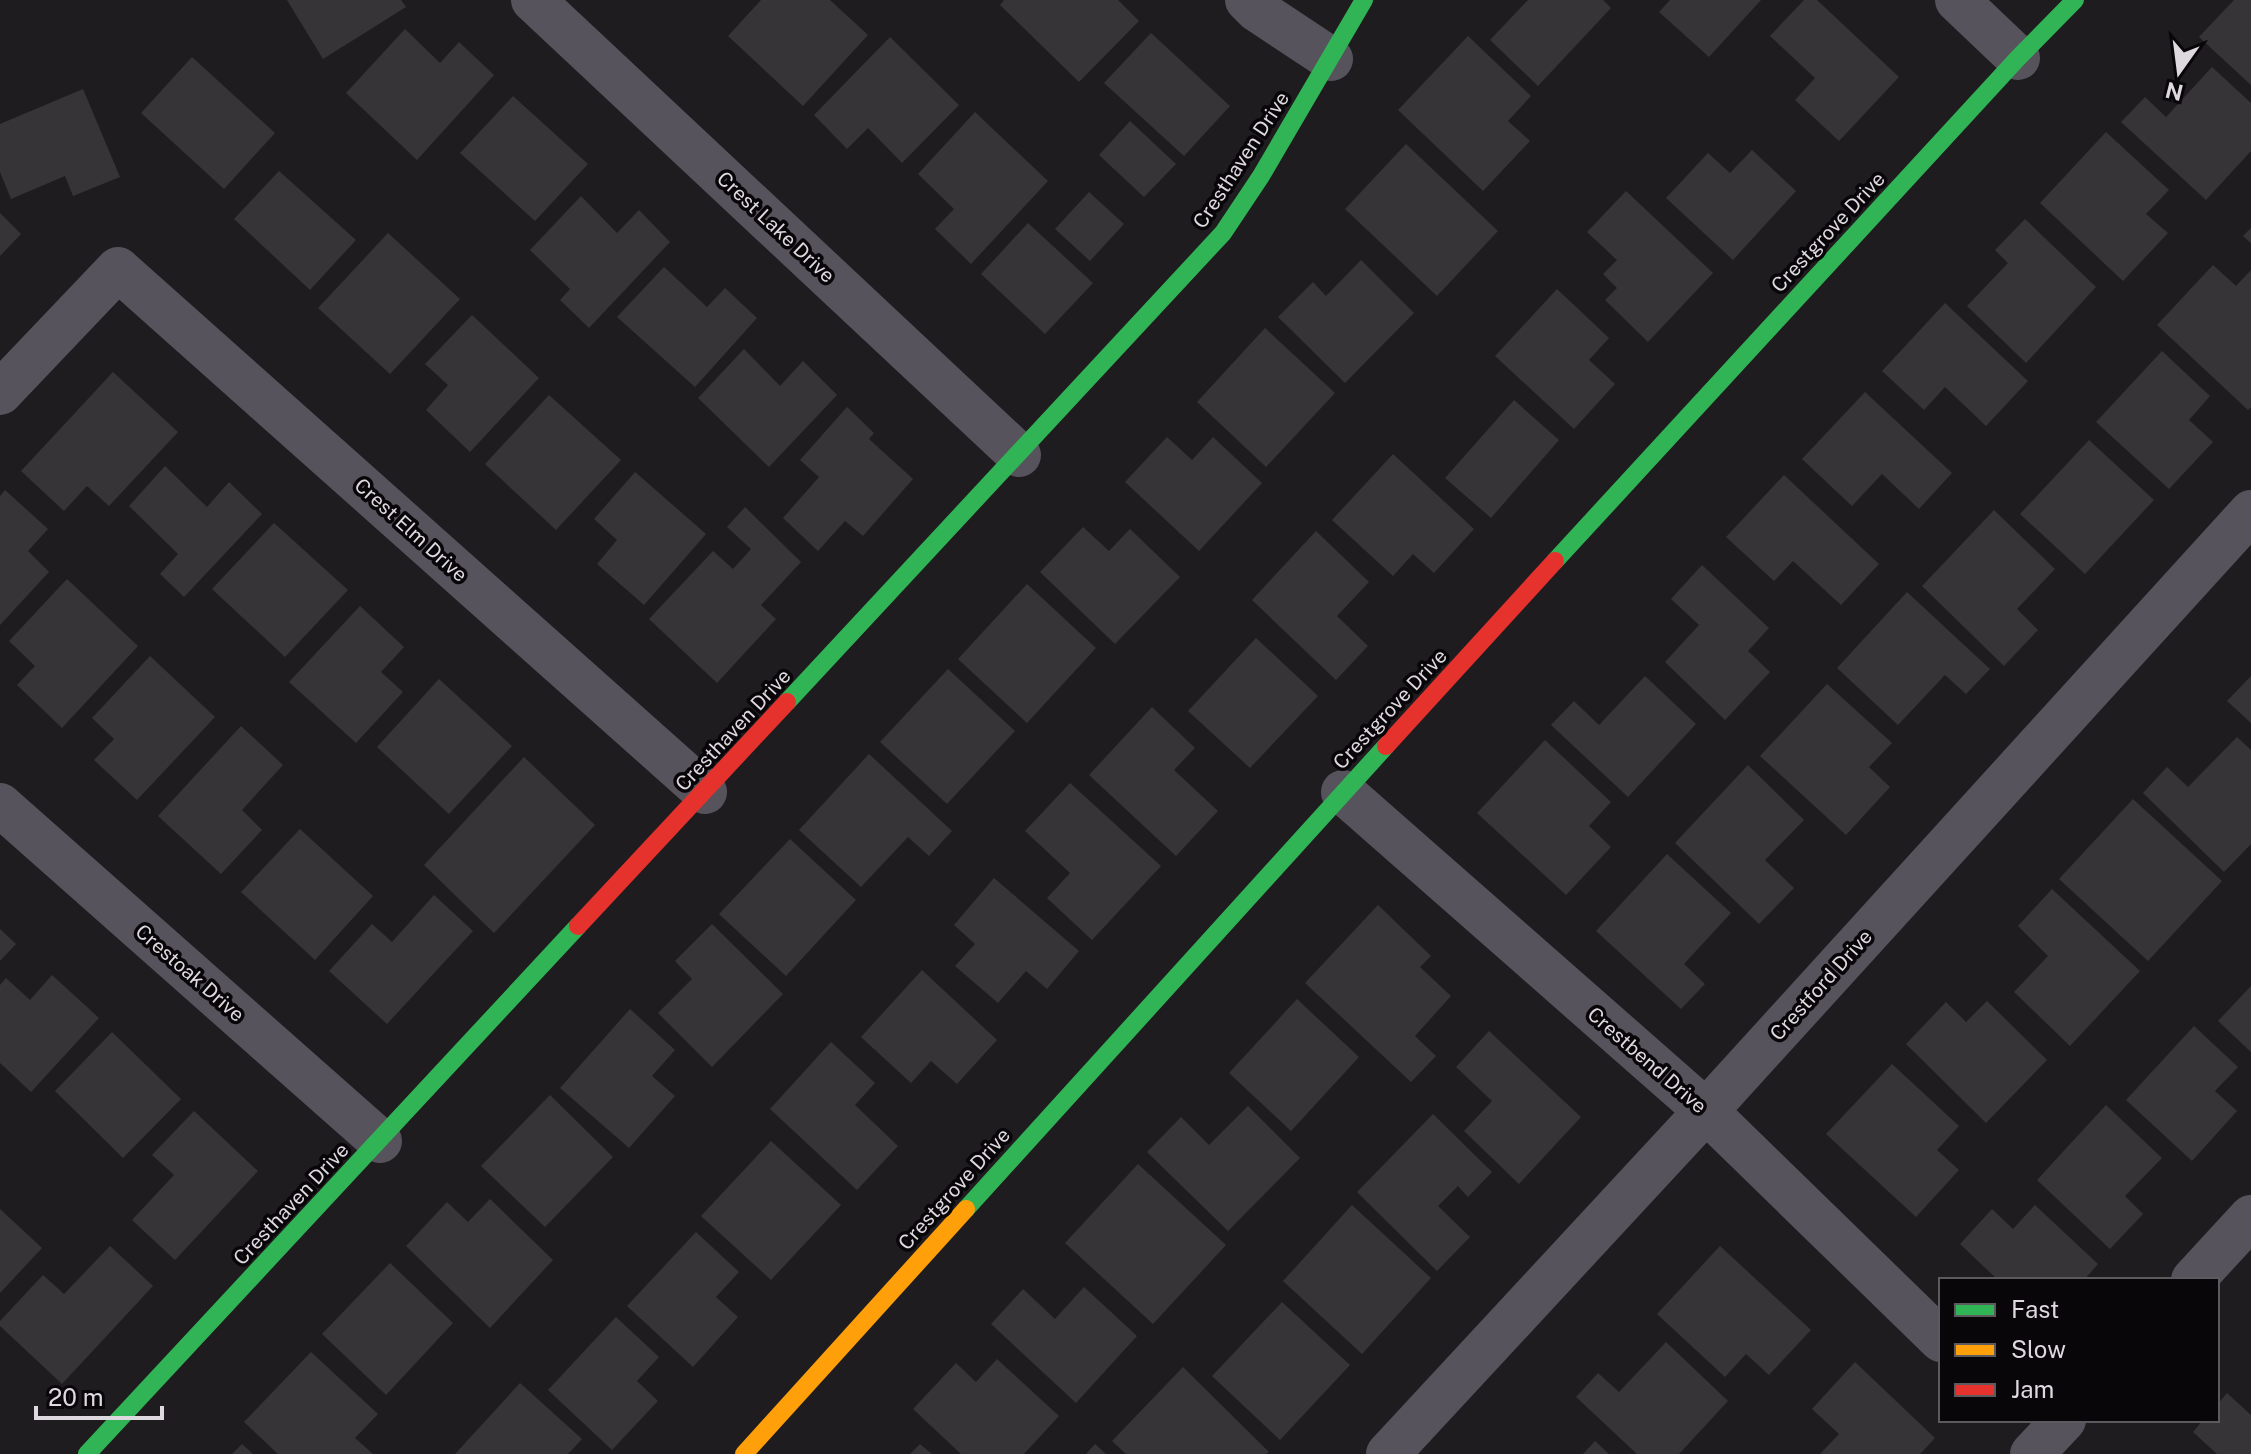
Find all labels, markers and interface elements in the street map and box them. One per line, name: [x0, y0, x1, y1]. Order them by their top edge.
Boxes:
north arrow: [2139, 32, 2219, 112]
text: N: [2163, 77, 2186, 106]
street label: Cresthaven Drive: [1188, 87, 1294, 233]
street label: Crest Lake Drive: [712, 166, 840, 288]
street label: Crestgrove Drive: [1766, 167, 1890, 297]
street label: Crest Elm Drive: [350, 473, 472, 587]
street label: Crestgrove Drive: [1328, 644, 1452, 774]
street label: Cresthaven Drive: [670, 664, 796, 796]
street label: Crestoak Drive: [131, 919, 249, 1027]
street label: Crestford Drive: [1765, 925, 1877, 1045]
street label: Crestbend Drive: [1583, 1002, 1711, 1118]
street label: Crestgrove Drive: [893, 1123, 1015, 1255]
street label: Cresthaven Drive: [228, 1138, 354, 1270]
legend: [1939, 1278, 2219, 1422]
text: Fast: [2011, 1295, 2059, 1323]
text: Slow: [2011, 1335, 2066, 1363]
scale bar: [36, 1370, 162, 1420]
text: Jam: [2011, 1375, 2054, 1403]
text: 20 m: [48, 1383, 104, 1411]

